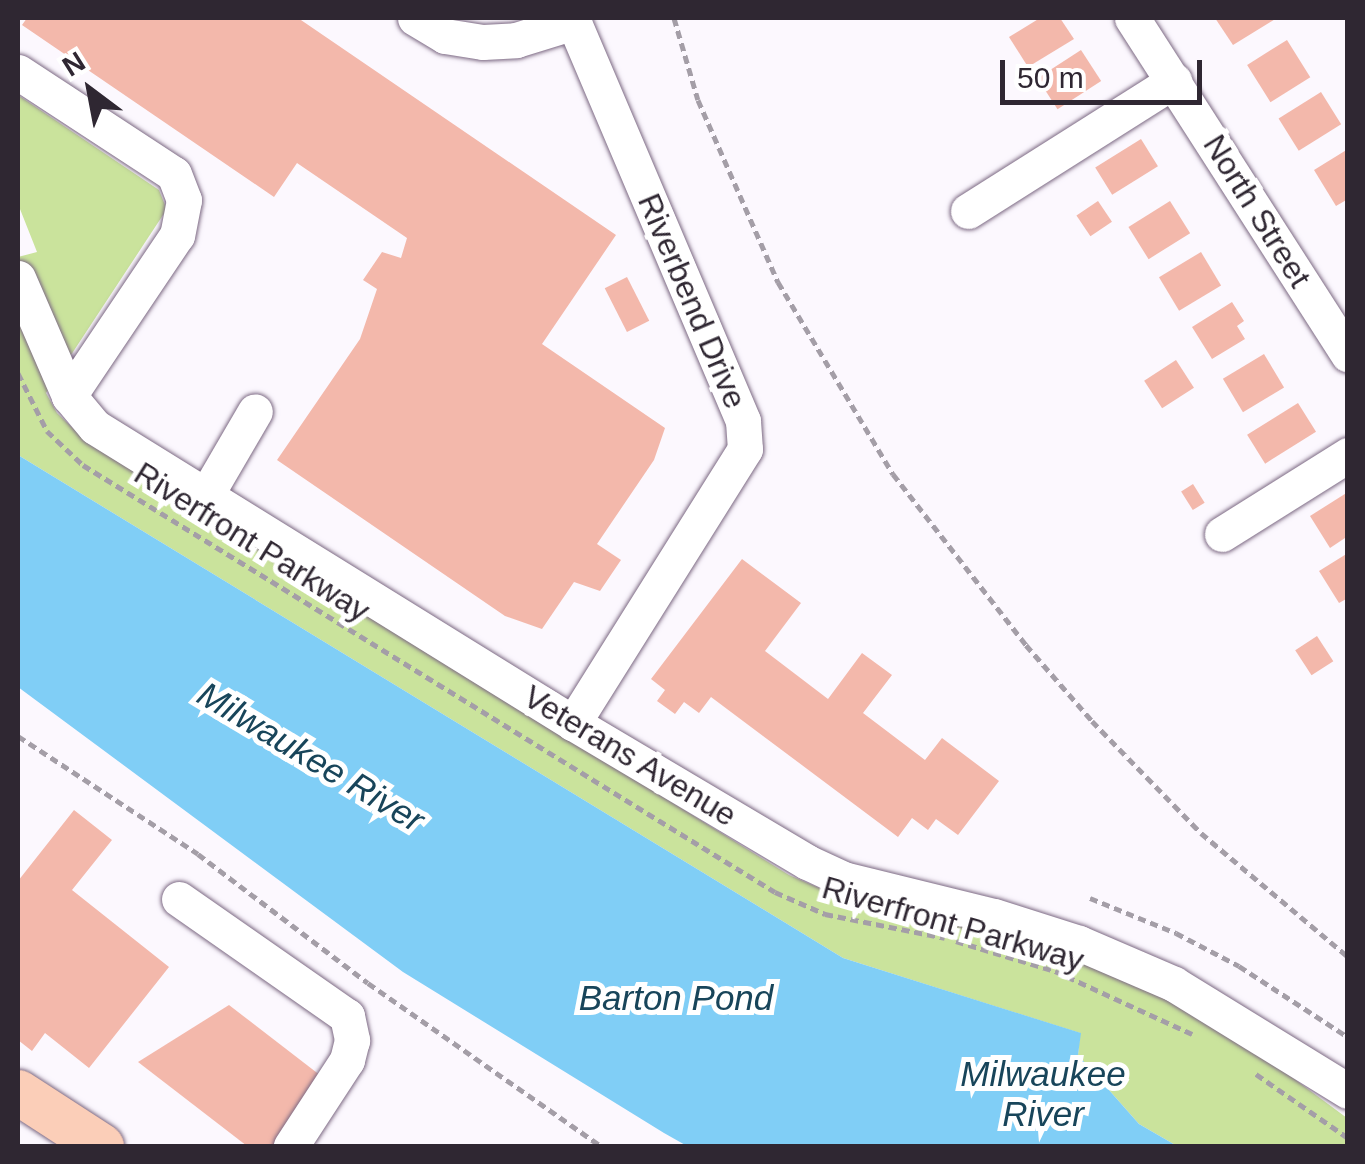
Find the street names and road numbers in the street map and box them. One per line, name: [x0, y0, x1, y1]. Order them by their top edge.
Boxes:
street label: North Street: [1195, 128, 1319, 294]
street label: Riverbend Drive: [630, 188, 754, 414]
street label: Riverfront Parkway: [127, 454, 377, 630]
street label: Veterans Avenue: [516, 677, 744, 835]
street label: Riverfront Parkway: [818, 868, 1088, 980]

